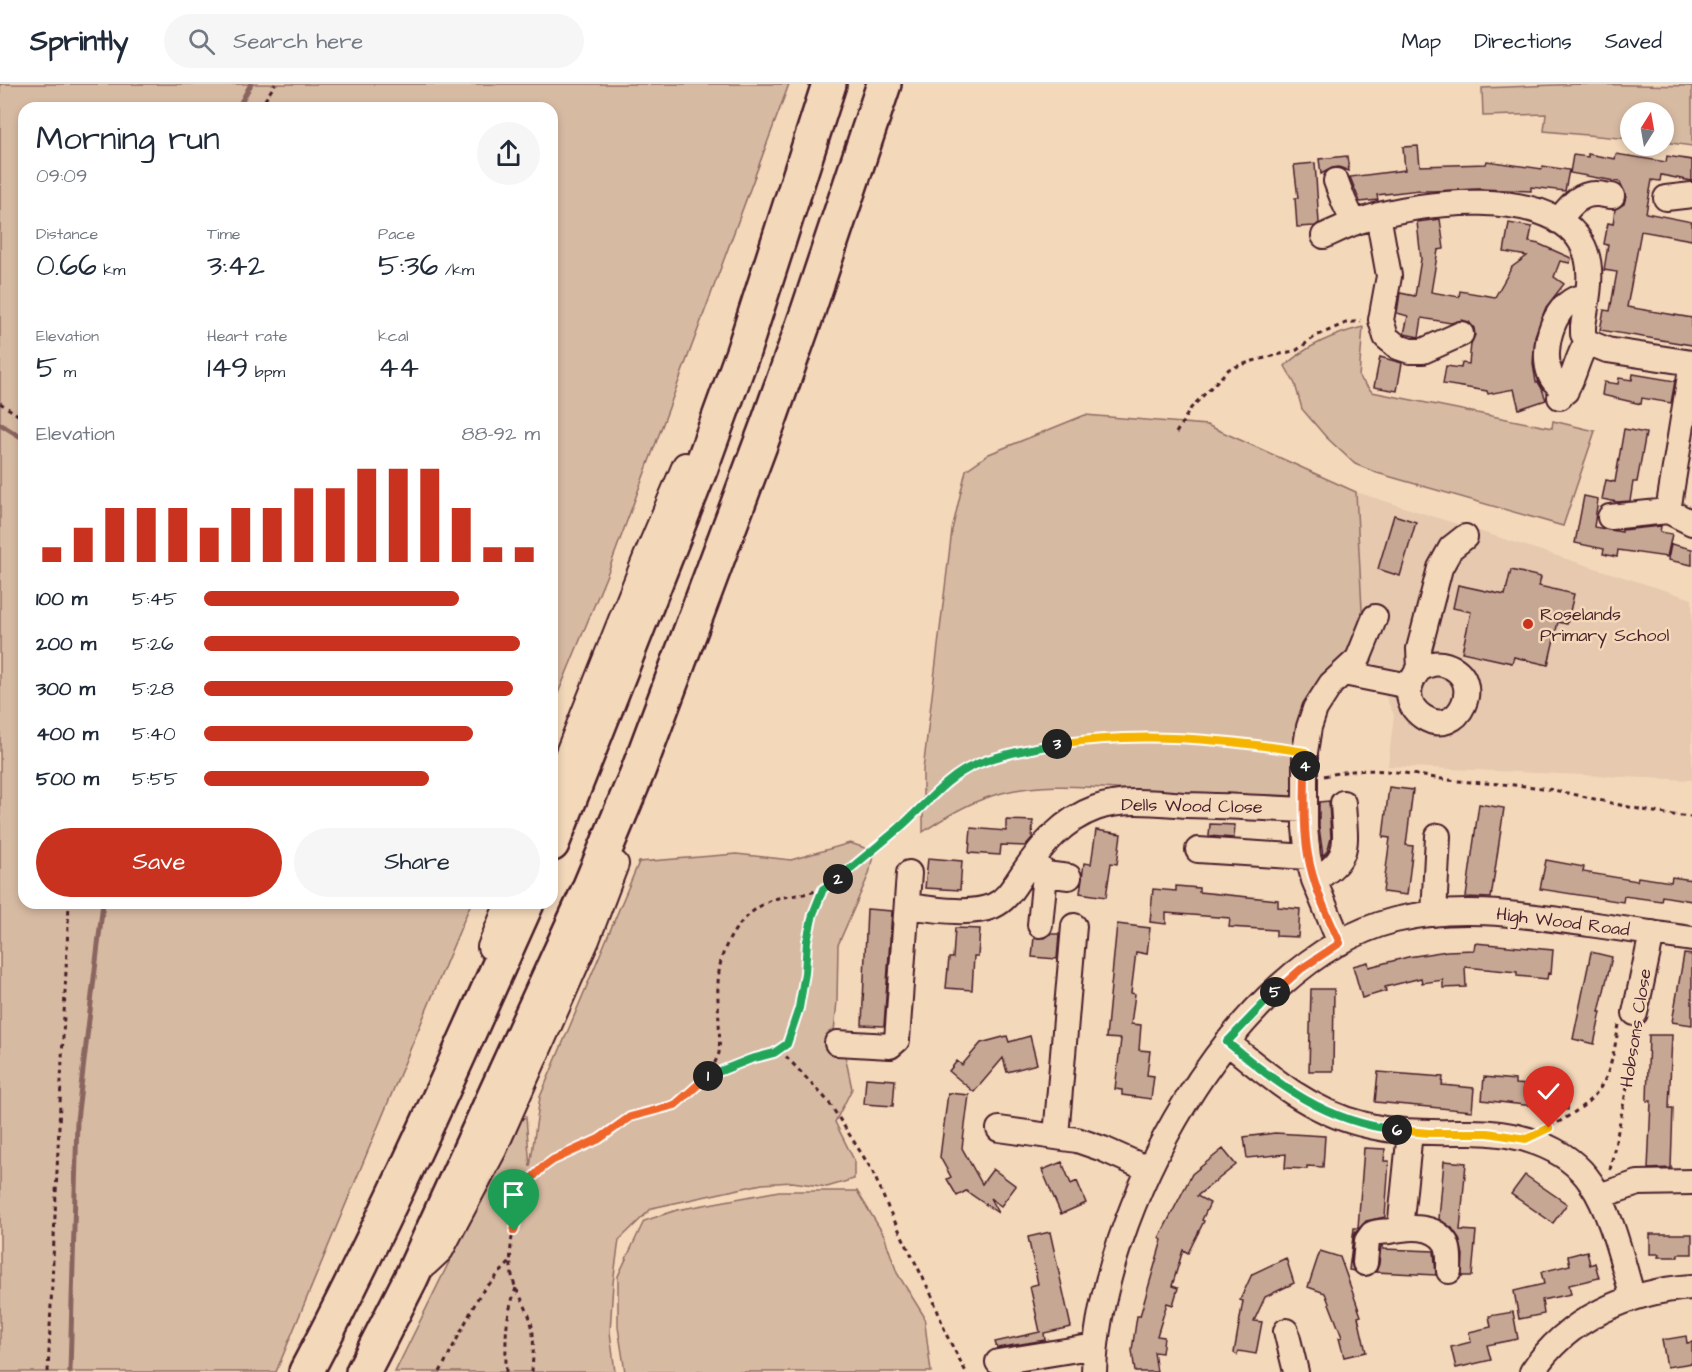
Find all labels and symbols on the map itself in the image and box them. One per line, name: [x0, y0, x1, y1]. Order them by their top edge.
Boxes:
north arrow: [1620, 102, 1674, 156]
place label: Roselands Primary School: [1540, 602, 1669, 649]
marker: Roselands Primary School: [1521, 617, 1535, 631]
pin: 3: [1042, 729, 1072, 759]
pin: 4: [1290, 751, 1320, 781]
street label: Dells Wood Close: [1121, 792, 1263, 820]
pin: 2: [823, 864, 853, 894]
street label: High Wood Road: [1495, 901, 1631, 944]
street label: Hobsons Close: [1614, 967, 1658, 1089]
pin: 5: [1260, 977, 1290, 1007]
pin: 1: [693, 1061, 723, 1091]
pin: [1523, 1066, 1574, 1128]
pin: 6: [1382, 1115, 1412, 1145]
pin: [488, 1169, 539, 1231]

